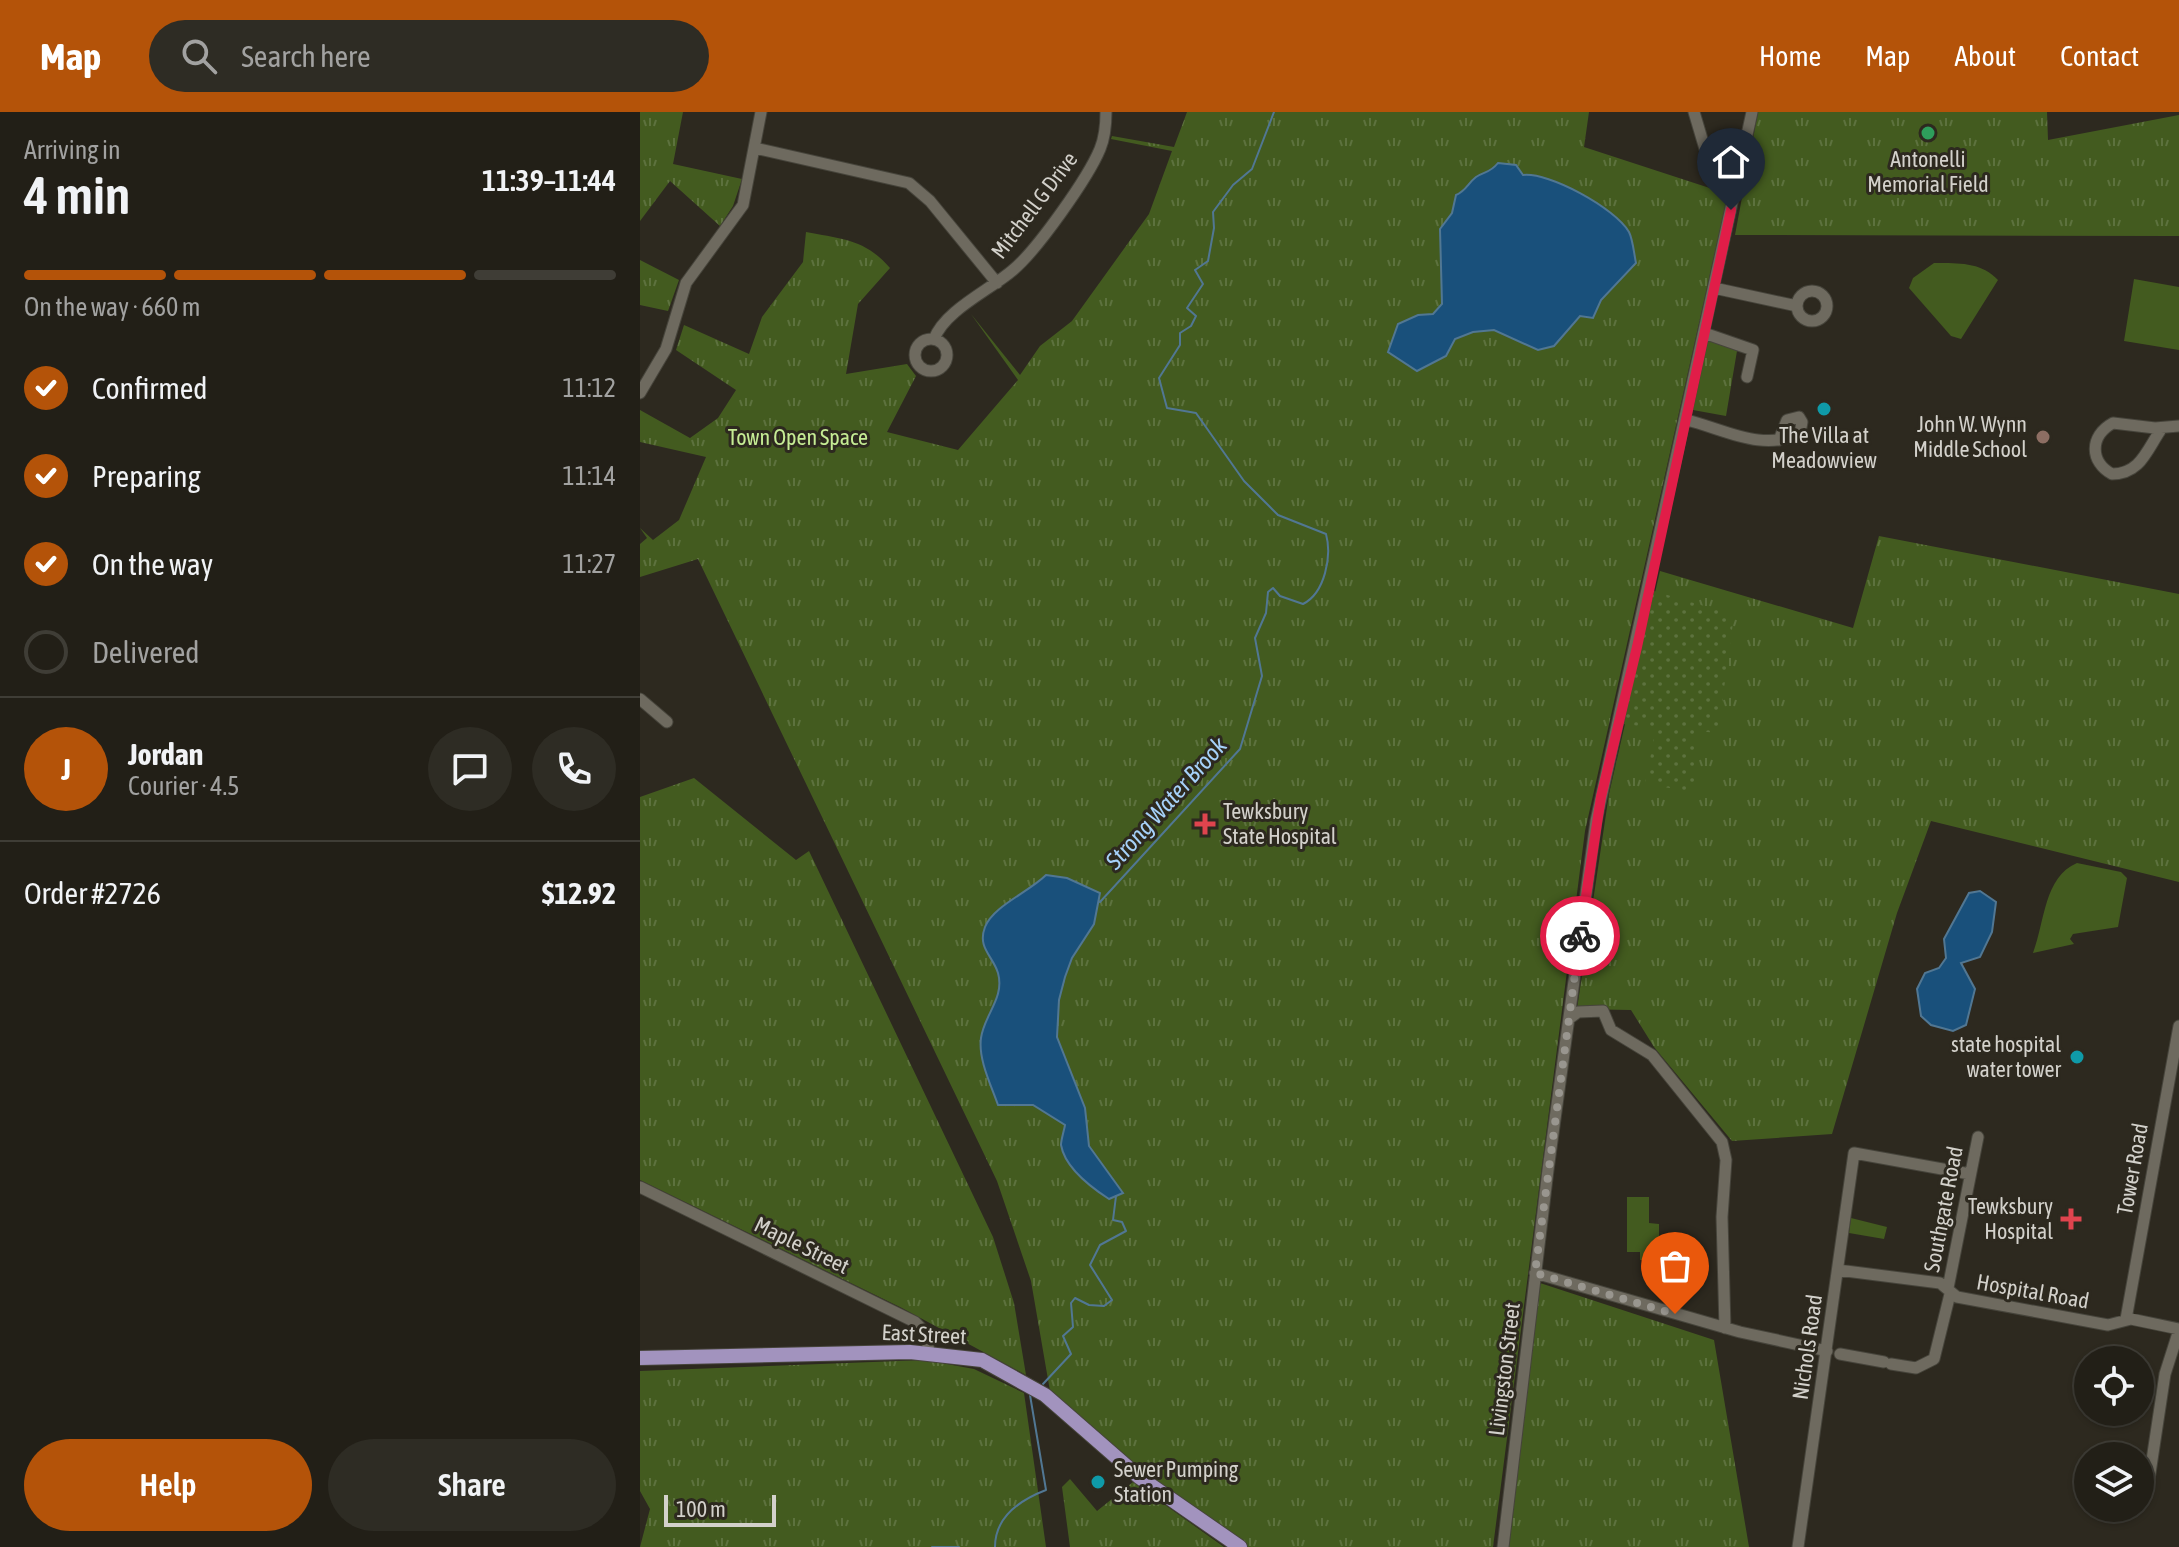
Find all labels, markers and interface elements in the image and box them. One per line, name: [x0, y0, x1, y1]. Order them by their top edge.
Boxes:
search box: [149, 20, 709, 92]
icon: search: [177, 34, 221, 78]
text: Map: [40, 35, 101, 78]
text: Search here: [241, 39, 371, 73]
text: Home: [1759, 40, 1821, 72]
text: Map: [1865, 40, 1910, 72]
text: About: [1954, 40, 2016, 72]
text: Contact: [2060, 40, 2139, 72]
marker: Antonelli Memorial Field: [1919, 124, 1937, 142]
pin: [1697, 128, 1765, 210]
text: Arriving in: [24, 135, 121, 165]
icon: home: [1709, 140, 1753, 184]
place label: Antonelli Memorial Field: [1867, 146, 1989, 197]
street label: Mitchell G Drive: [985, 147, 1083, 263]
text: 11:39–11:44: [482, 163, 616, 197]
text: 4 min: [24, 165, 130, 225]
text: On the way · 660 m: [24, 292, 201, 322]
icon: check: [24, 366, 68, 410]
text: Confirmed: [92, 371, 207, 405]
text: 11:12: [562, 373, 616, 403]
marker: The Villa at Meadowview: [1815, 400, 1833, 418]
place label: John W. Wynn Middle School: [1913, 411, 2027, 462]
place label: The Villa at Meadowview: [1771, 422, 1877, 473]
park label: Town Open Space: [728, 424, 868, 450]
marker: John W. Wynn Middle School: [2034, 428, 2052, 446]
icon: check: [24, 454, 68, 498]
text: Preparing: [92, 459, 201, 493]
text: 11:14: [562, 461, 616, 491]
icon: check: [24, 542, 68, 586]
text: On the way: [92, 547, 213, 581]
text: 11:27: [562, 549, 616, 579]
text: Delivered: [92, 635, 200, 669]
button: chat: [428, 727, 512, 811]
button: phone: [532, 727, 616, 811]
water label: Strong Water Brook: [1099, 731, 1232, 875]
text: Jordan: [128, 737, 203, 771]
text: J: [61, 752, 71, 786]
text: Courier · 4.5: [128, 771, 239, 801]
place label: Tewksbury State Hospital: [1223, 798, 1337, 849]
marker: Tewksbury State Hospital: [1194, 813, 1216, 835]
text: Order #2726: [24, 876, 161, 910]
text: $12.92: [542, 876, 616, 910]
courier: [1540, 896, 1620, 976]
icon: bike: [1558, 914, 1602, 958]
place label: state hospital water tower: [1951, 1031, 2061, 1082]
marker: state hospital water tower: [2068, 1048, 2086, 1066]
street label: Tower Road: [2111, 1121, 2153, 1217]
street label: Southgate Road: [1918, 1144, 1968, 1274]
place label: Tewksbury Hospital: [1968, 1193, 2053, 1244]
marker: Tewksbury Hospital: [2060, 1208, 2082, 1230]
street label: Maple Street: [750, 1211, 854, 1279]
pin: [1641, 1232, 1709, 1314]
icon: bag: [1653, 1244, 1697, 1288]
street label: Hospital Road: [1975, 1268, 2091, 1314]
street label: Nichols Road: [1787, 1293, 1827, 1401]
street label: Livingston Street: [1483, 1301, 1525, 1437]
street label: East Street: [881, 1319, 967, 1349]
map controls: [2074, 1346, 2154, 1522]
button: locate: [2074, 1346, 2154, 1426]
button: Help: [24, 1439, 312, 1531]
button: Share: [328, 1439, 616, 1531]
button: layers: [2074, 1442, 2154, 1522]
place label: Sewer Pumping Station: [1114, 1456, 1239, 1507]
marker: Sewer Pumping Station: [1089, 1473, 1107, 1491]
scale bar: [664, 1491, 776, 1527]
text: 100 m: [676, 1496, 726, 1522]

